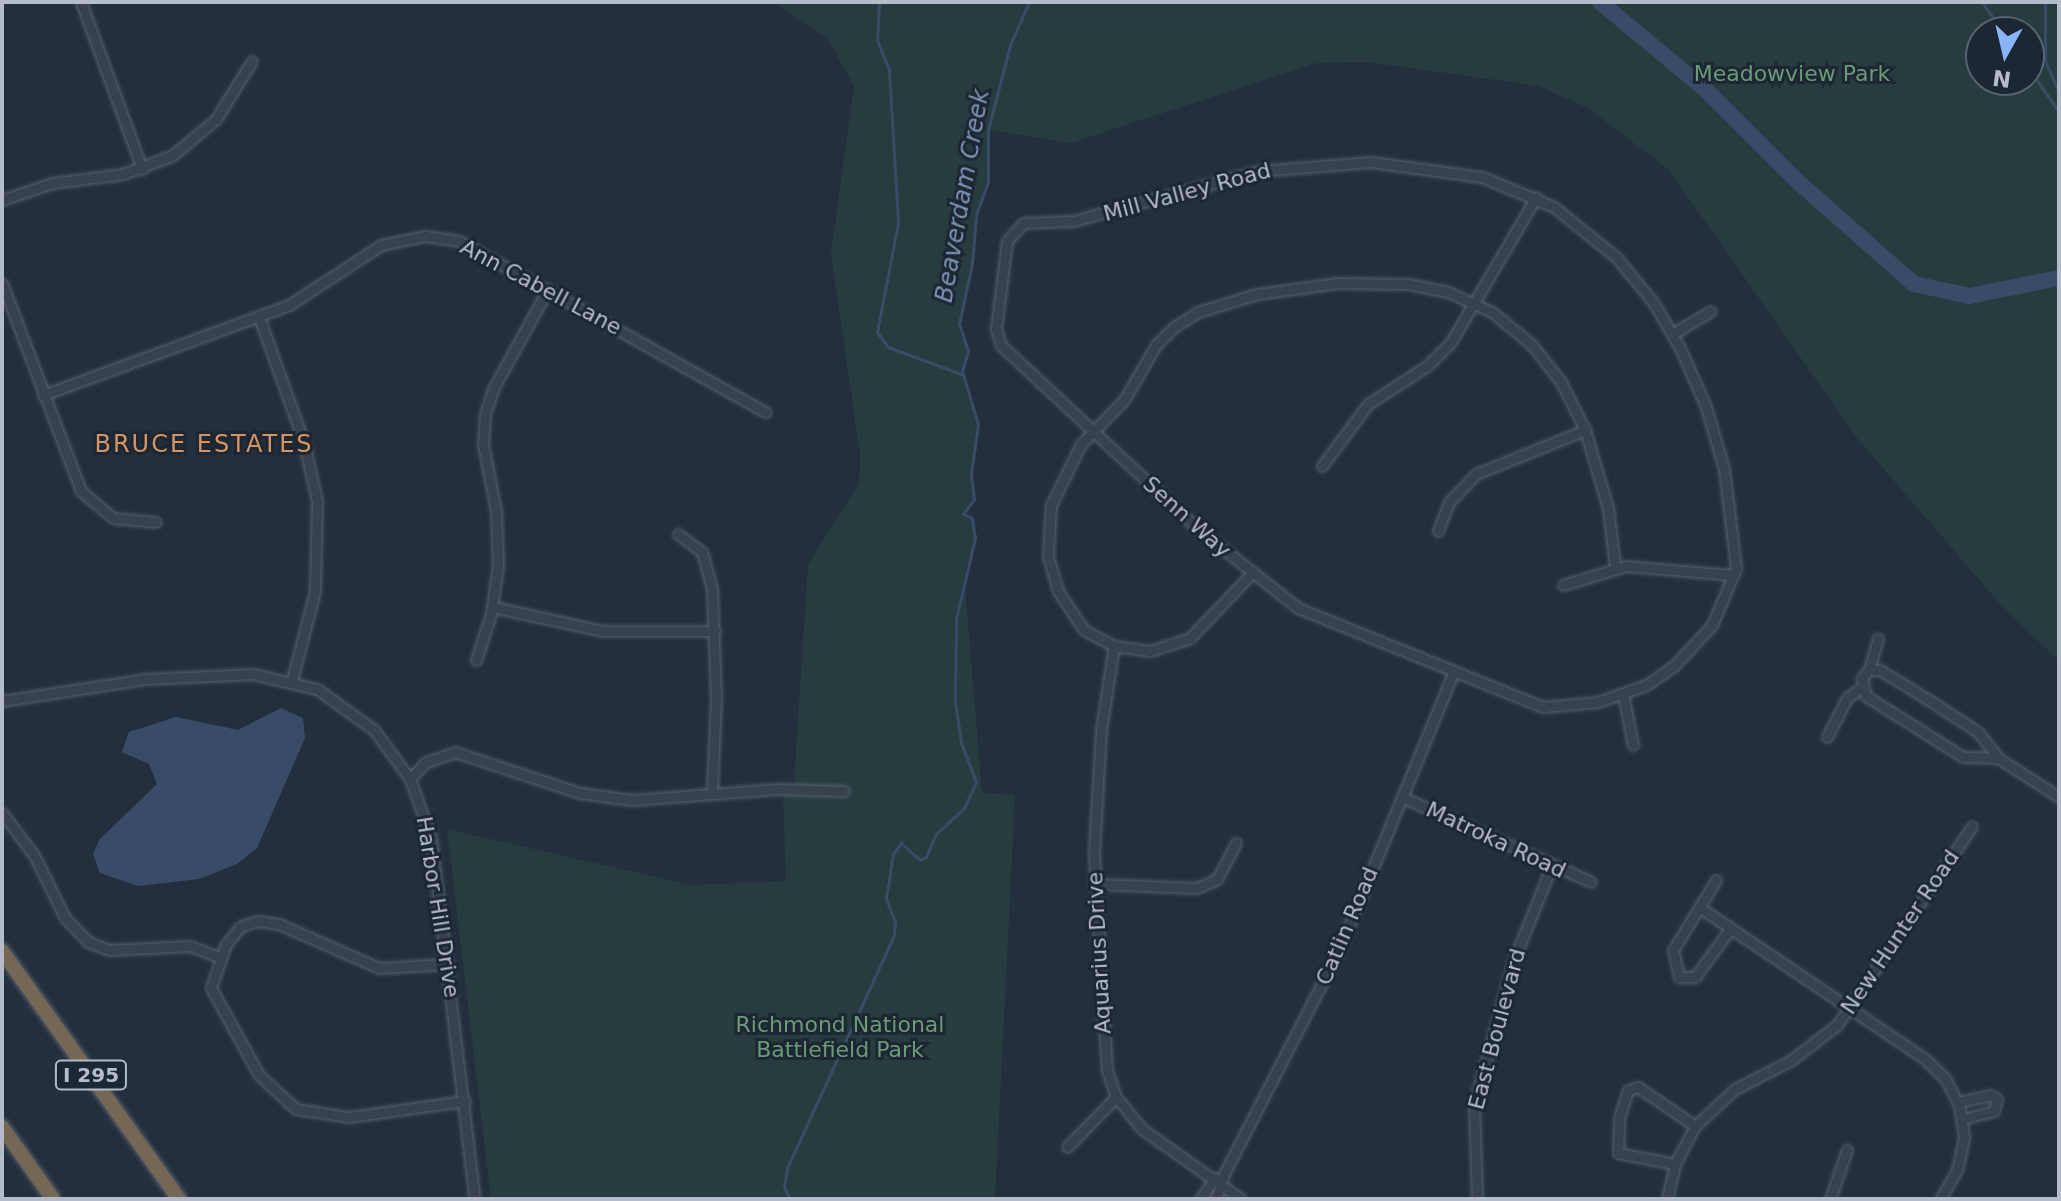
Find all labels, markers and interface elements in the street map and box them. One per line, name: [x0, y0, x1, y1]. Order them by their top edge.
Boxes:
north arrow: [1965, 16, 2045, 96]
park label: Meadowview Park: [1694, 61, 1890, 87]
text: N: [1991, 65, 2013, 92]
water label: Beaverdam Creek: [930, 87, 996, 305]
street label: Mill Valley Road: [1100, 157, 1274, 227]
street label: Ann Cabell Lane: [456, 233, 626, 341]
district label: BRUCE ESTATES: [94, 431, 314, 459]
street label: Senn Way: [1138, 471, 1236, 563]
street label: Matroka Road: [1422, 796, 1570, 884]
street label: Harbor Hill Drive: [411, 815, 465, 999]
street label: New Hunter Road: [1835, 845, 1965, 1019]
street label: Catlin Road: [1310, 863, 1384, 989]
street label: Aquarius Drive: [1082, 871, 1116, 1035]
street label: East Boulevard: [1463, 946, 1531, 1112]
park label: Richmond National Battlefield Park: [736, 1011, 944, 1062]
road number: I 295: [53, 1059, 129, 1091]

